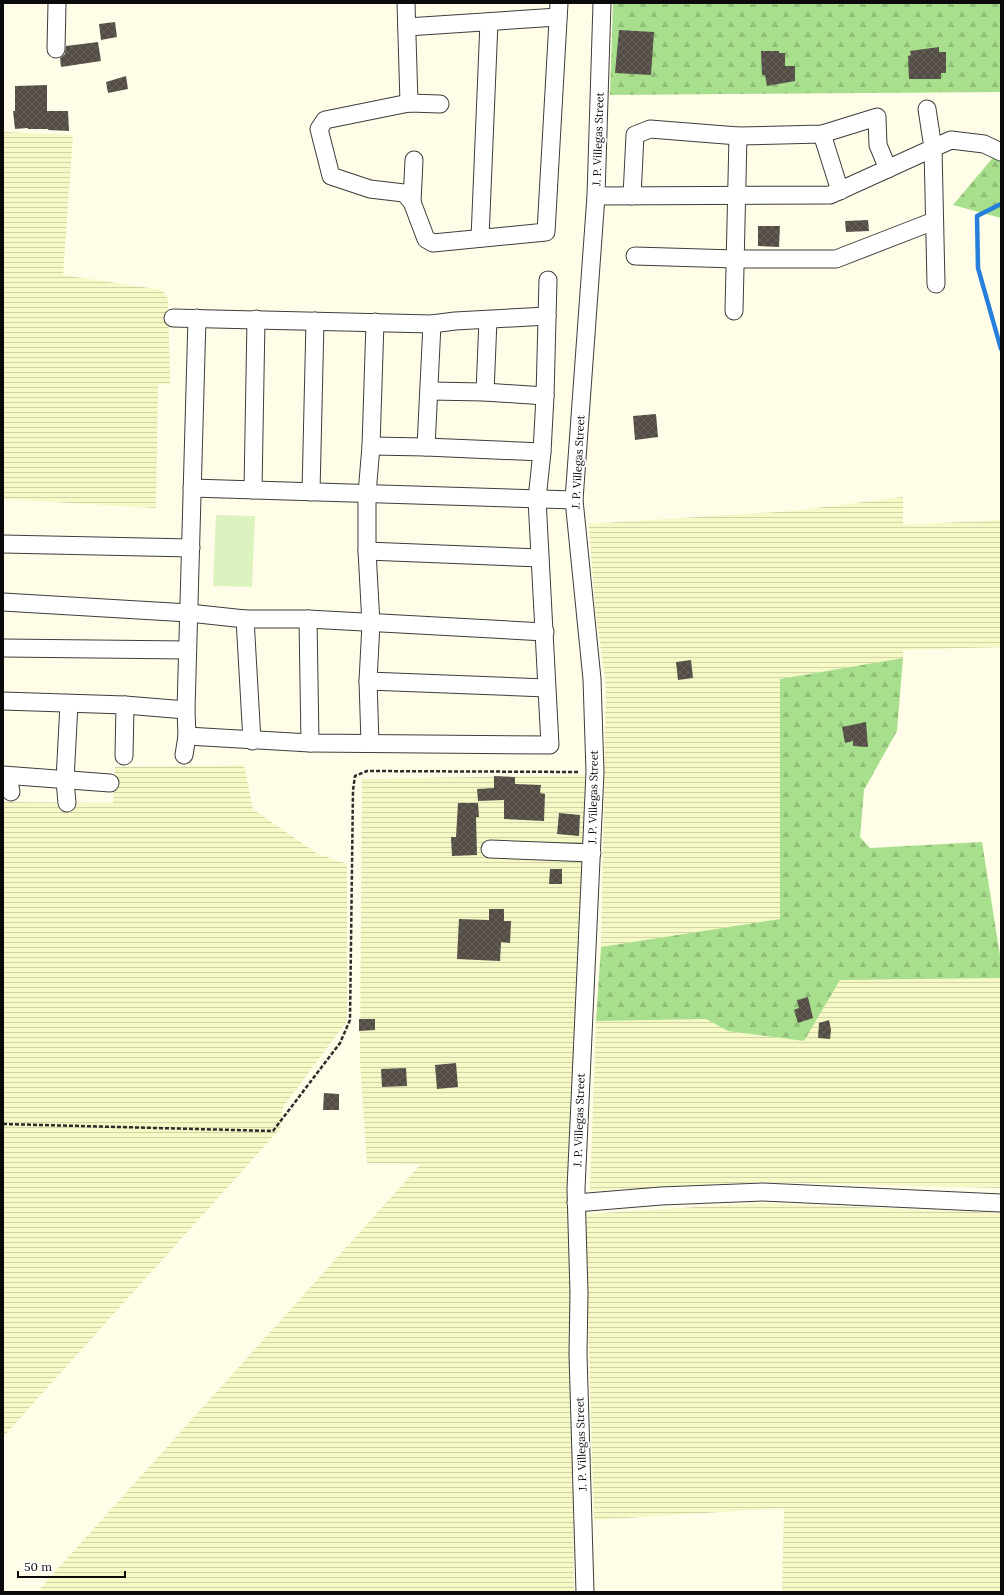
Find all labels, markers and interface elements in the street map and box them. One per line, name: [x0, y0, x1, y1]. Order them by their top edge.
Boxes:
street label: J. P. Villegas Street: [589, 91, 607, 187]
street label: J. P. Villegas Street: [569, 414, 587, 510]
street label: J. P. Villegas Street: [585, 749, 601, 845]
street label: J. P. Villegas Street: [570, 1072, 588, 1168]
street label: J. P. Villegas Street: [572, 1396, 590, 1492]
scale bar: [18, 1553, 125, 1579]
text: 50 m: [24, 1559, 52, 1574]

